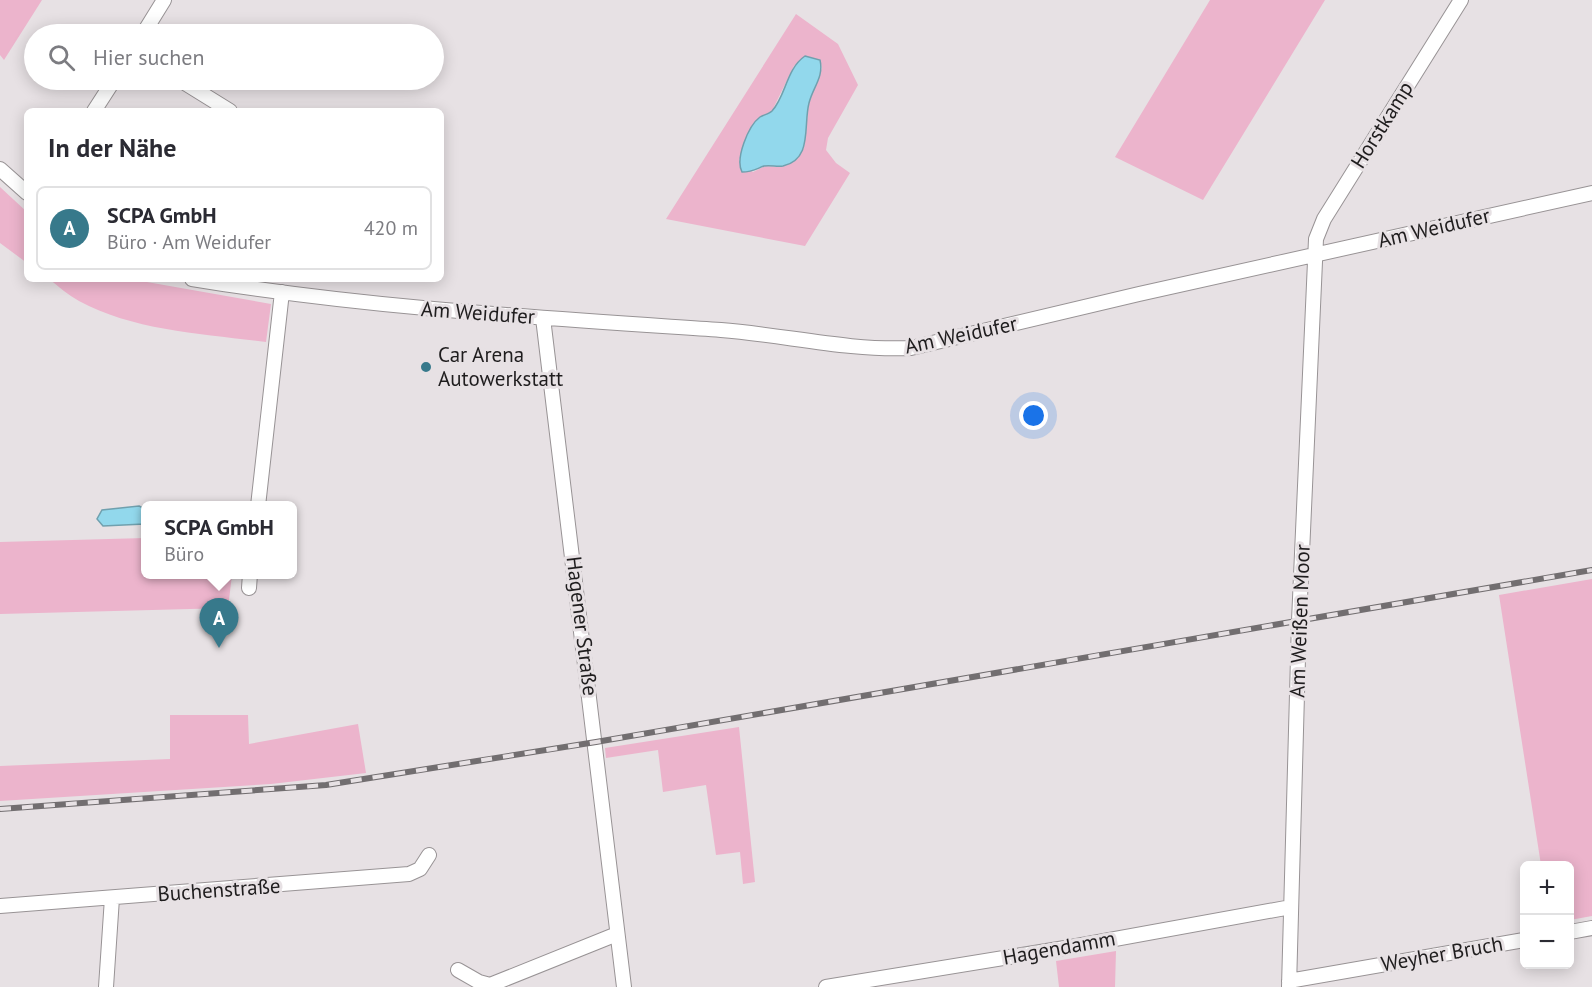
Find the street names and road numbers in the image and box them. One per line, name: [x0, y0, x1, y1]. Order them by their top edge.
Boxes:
street label: Horstkamp: [1344, 76, 1419, 173]
street label: Am Weidufer: [1375, 202, 1493, 254]
street label: Am Weidufer: [420, 295, 536, 330]
street label: Am Weidufer: [902, 309, 1020, 360]
street label: Am Weißen Moor: [1283, 544, 1316, 698]
street label: Hagener Straße: [561, 555, 604, 697]
street label: Buchenstraße: [157, 872, 281, 907]
street label: Hagendamm: [1001, 924, 1117, 971]
street label: Weyher Bruch: [1379, 930, 1505, 977]

